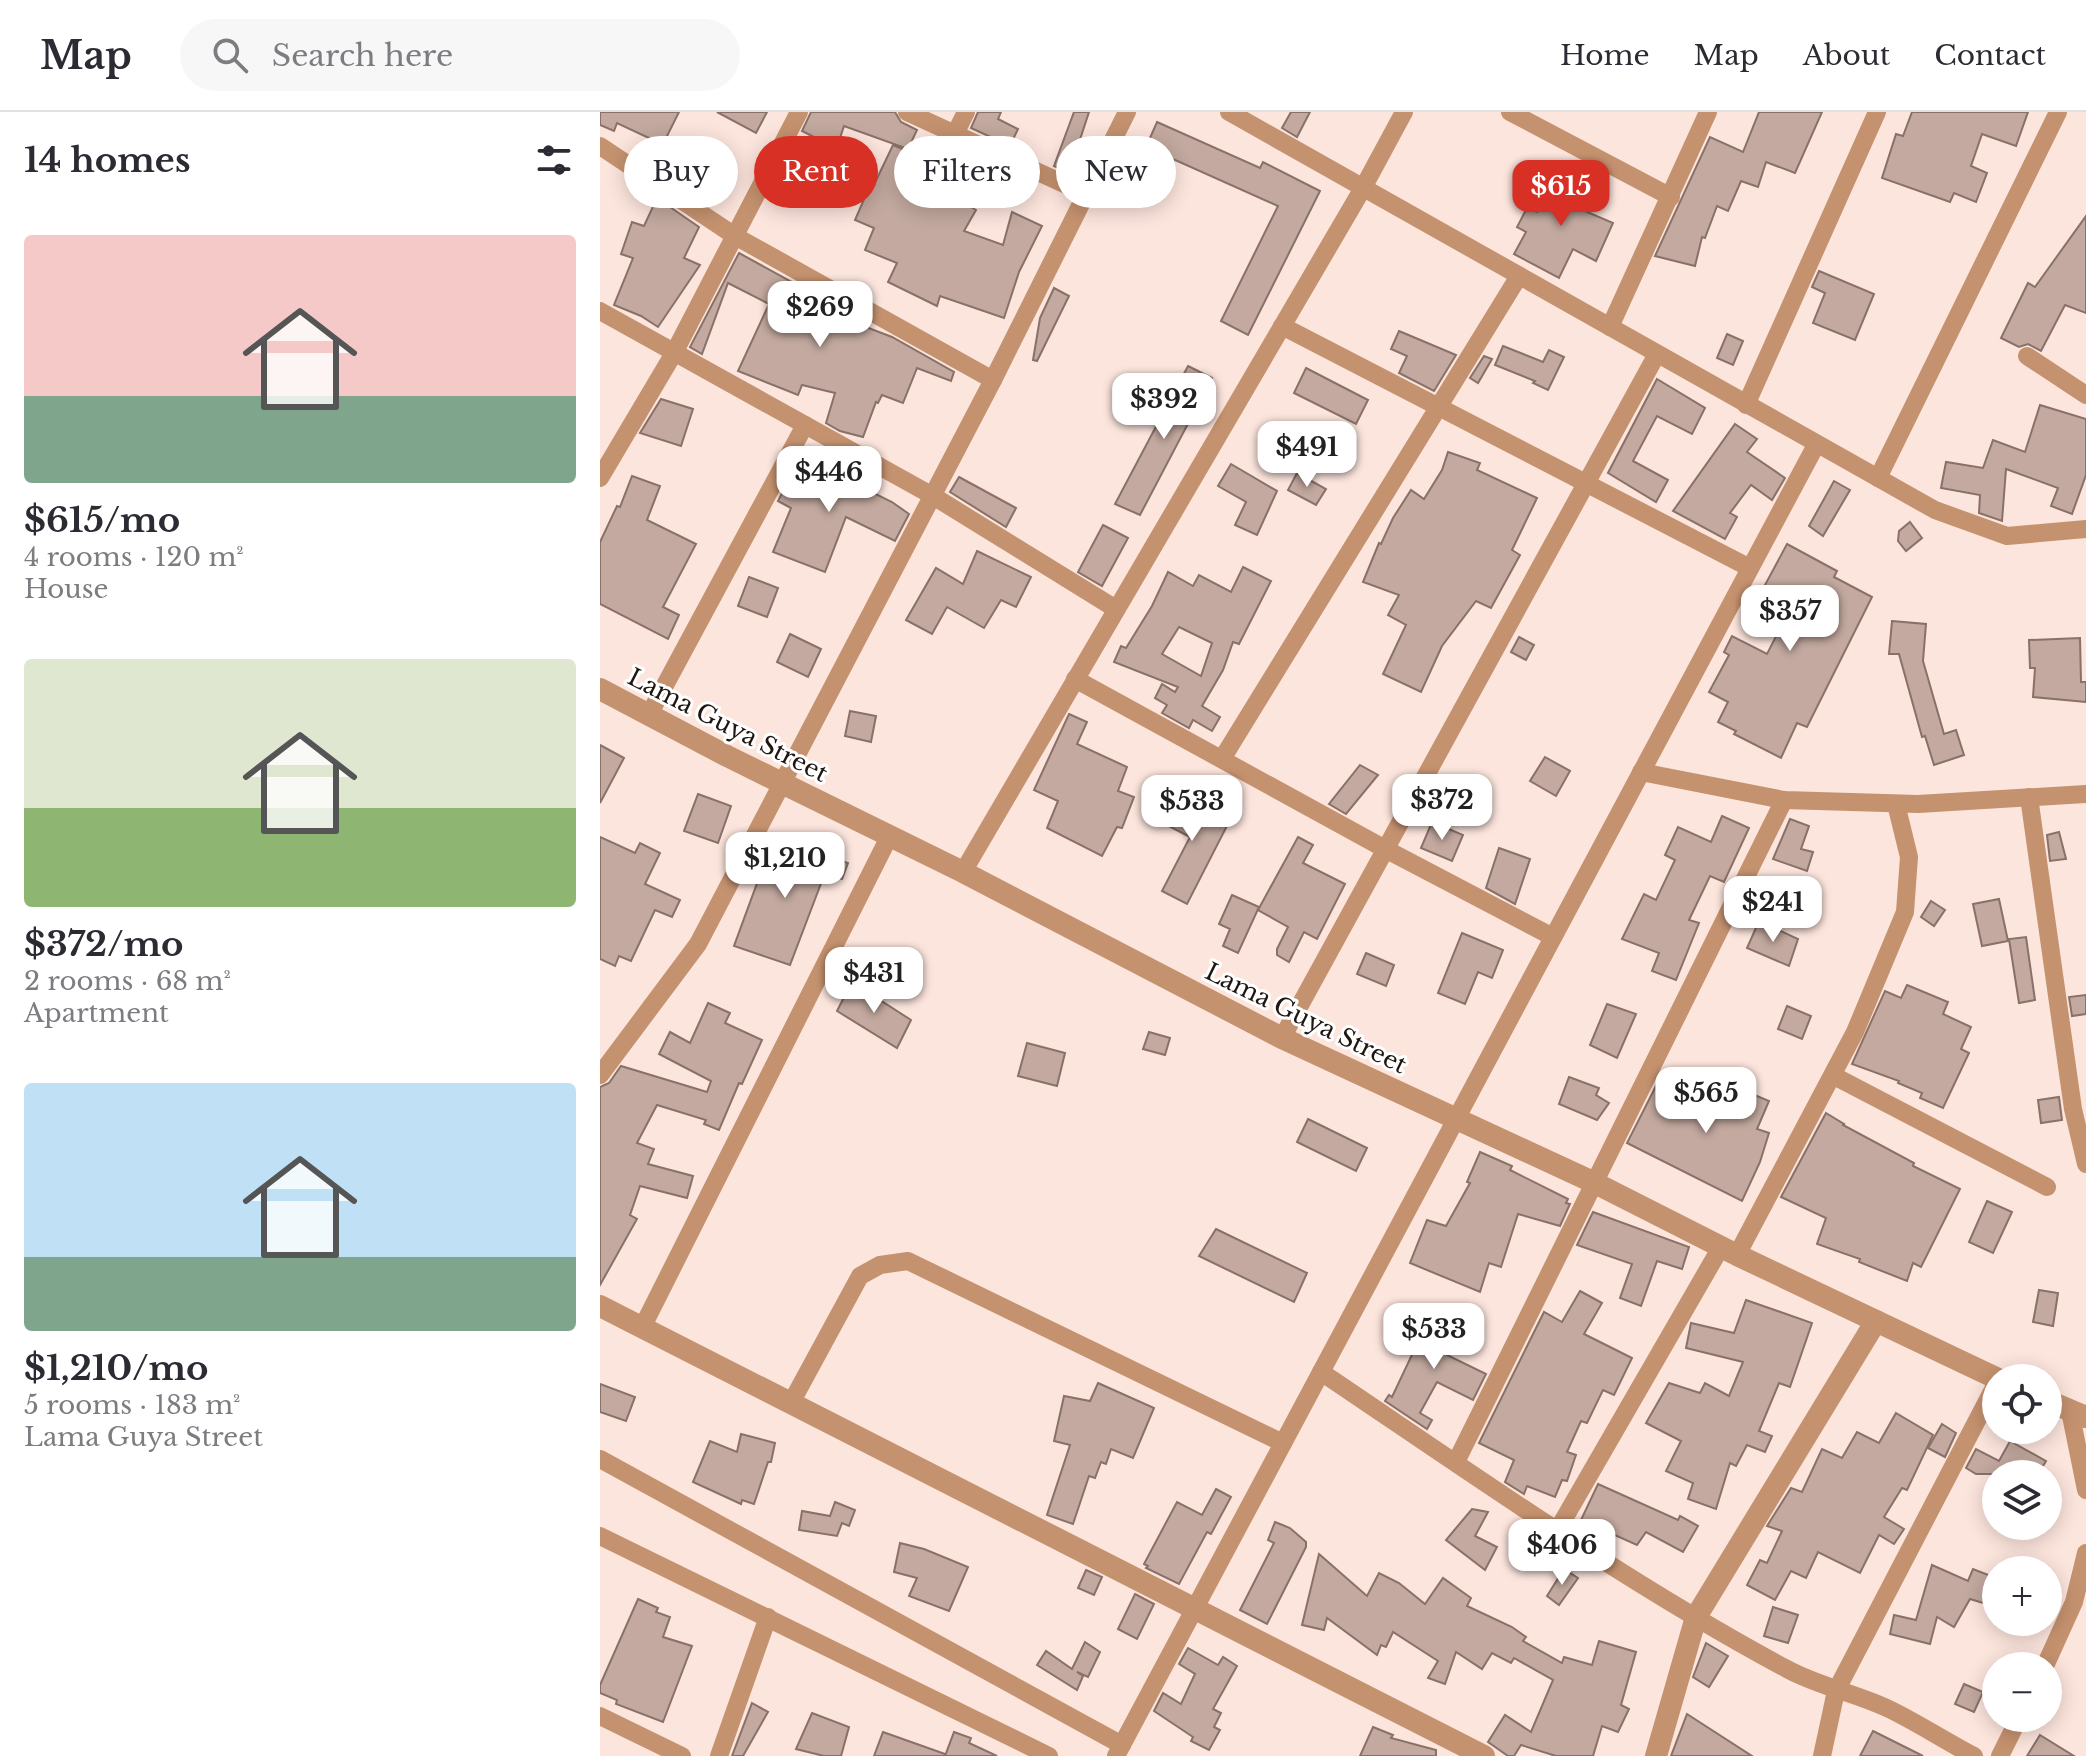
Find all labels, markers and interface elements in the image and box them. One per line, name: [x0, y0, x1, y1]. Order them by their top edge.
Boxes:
search box: [180, 19, 740, 91]
text: Map: [40, 32, 132, 79]
icon: search: [208, 33, 252, 77]
text: Search here: [272, 37, 453, 74]
text: Home: [1560, 38, 1650, 73]
text: Map: [1694, 38, 1759, 73]
text: About: [1803, 38, 1890, 73]
text: Contact: [1934, 38, 2046, 73]
chip: Buy: [624, 136, 738, 208]
chip: Rent: [754, 136, 878, 208]
chip: Filters: [894, 136, 1040, 208]
chip: New: [1056, 136, 1176, 208]
icon: filters: [532, 138, 576, 182]
text: 14 homes: [24, 139, 191, 181]
pin: $615: [1514, 160, 1608, 228]
text: $615: [1530, 170, 1592, 202]
pin: $269: [773, 281, 867, 349]
icon: home: [228, 287, 372, 431]
text: $269: [786, 291, 854, 323]
pin: $392: [1117, 373, 1211, 441]
text: $392: [1130, 383, 1198, 415]
pin: $491: [1260, 421, 1354, 489]
text: $491: [1276, 431, 1338, 463]
pin: $446: [782, 446, 876, 514]
text: $446: [795, 456, 863, 488]
text: $615/mo: [24, 499, 180, 541]
text: 4 rooms · 120 m²: [24, 541, 244, 573]
text: House: [24, 573, 108, 605]
pin: $357: [1743, 585, 1837, 653]
text: $357: [1759, 595, 1821, 627]
street label: Lama Guya Street: [623, 662, 833, 788]
icon: home: [228, 711, 372, 855]
pin: $372: [1395, 774, 1489, 842]
pin: $533: [1145, 775, 1239, 843]
text: $372: [1410, 784, 1474, 816]
text: $533: [1159, 785, 1225, 817]
pin: $1,210: [720, 832, 850, 900]
text: $1,210: [744, 842, 826, 874]
pin: $241: [1726, 876, 1820, 944]
text: $241: [1742, 886, 1804, 918]
text: $372/mo: [24, 923, 184, 965]
pin: $431: [827, 947, 921, 1015]
text: $431: [843, 957, 905, 989]
street label: Lama Guya Street: [1201, 957, 1411, 1079]
text: 2 rooms · 68 m²: [24, 965, 231, 997]
text: Apartment: [24, 997, 169, 1029]
pin: $565: [1659, 1067, 1753, 1135]
text: $565: [1673, 1077, 1739, 1109]
icon: home: [228, 1135, 372, 1279]
pin: $533: [1387, 1303, 1481, 1371]
text: $533: [1401, 1313, 1467, 1345]
text: $1,210/mo: [24, 1347, 209, 1389]
map controls: [1982, 1364, 2062, 1732]
button: locate: [1982, 1364, 2062, 1444]
text: 5 rooms · 183 m²: [24, 1389, 241, 1421]
text: Lama Guya Street: [24, 1421, 263, 1453]
button: layers: [1982, 1460, 2062, 1540]
pin: $406: [1515, 1519, 1609, 1587]
text: $406: [1526, 1529, 1598, 1561]
button: +: [1982, 1556, 2062, 1636]
button: −: [1982, 1652, 2062, 1732]

